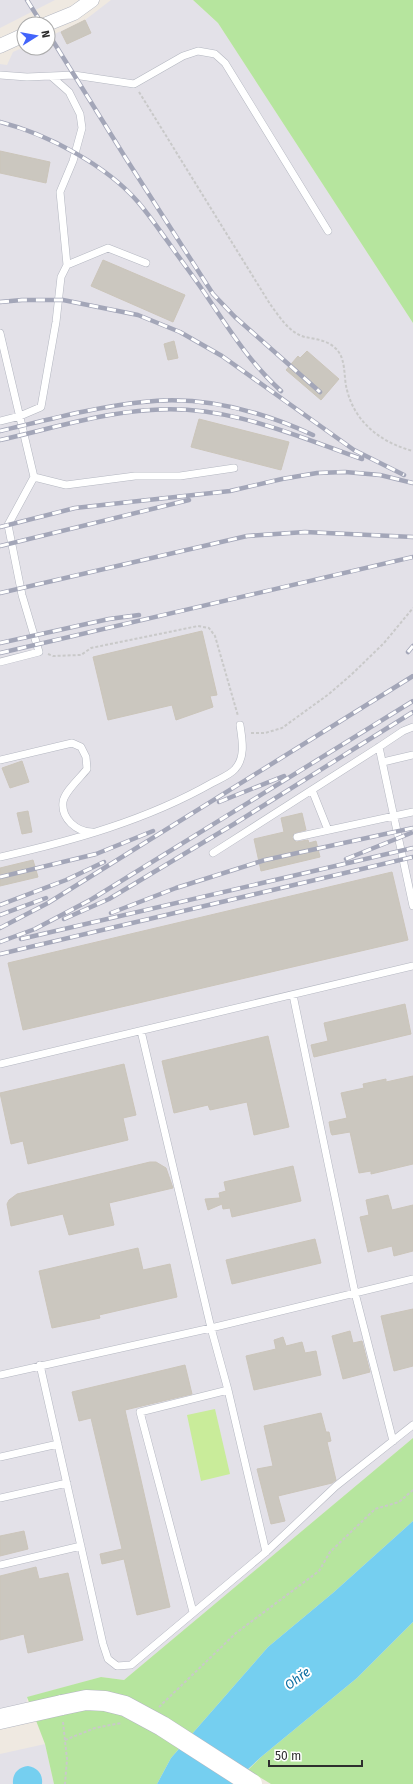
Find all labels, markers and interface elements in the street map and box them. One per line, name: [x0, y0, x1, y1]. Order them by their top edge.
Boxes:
north arrow: [16, 16, 56, 56]
text: N: [38, 29, 52, 39]
water label: Ohře: [282, 1664, 313, 1693]
scale bar: [269, 1742, 362, 1768]
text: 50 m: [275, 1749, 301, 1763]

